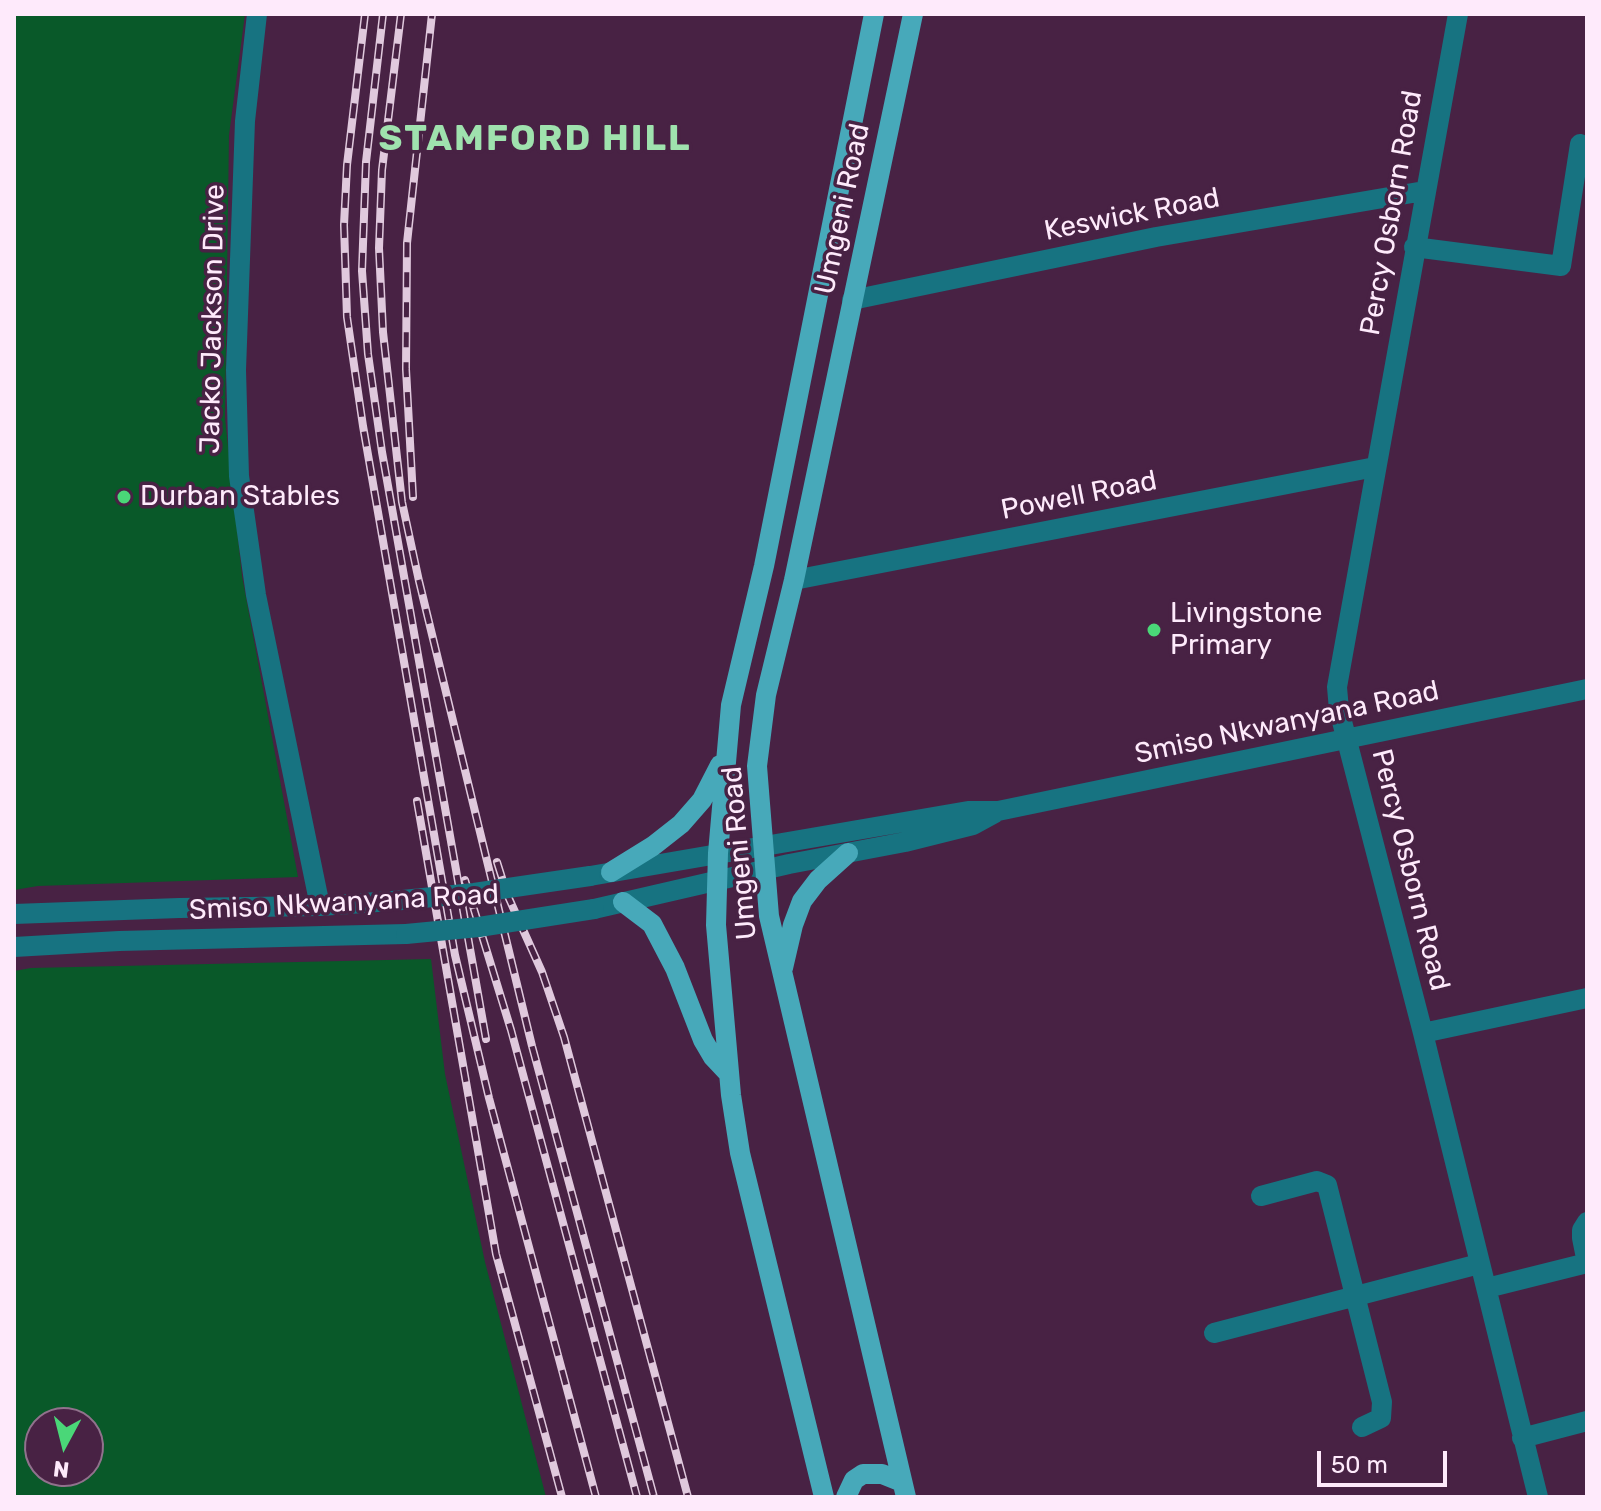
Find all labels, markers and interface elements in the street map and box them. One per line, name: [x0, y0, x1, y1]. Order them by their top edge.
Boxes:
street label: Percy Osborn Road: [1354, 88, 1430, 338]
district label: STAMFORD HILL: [379, 118, 691, 162]
street label: Umgeni Road: [808, 120, 878, 298]
street label: Keswick Road: [1041, 182, 1223, 248]
street label: Jacko Jackson Drive: [194, 184, 232, 454]
street label: Powell Road: [998, 464, 1160, 528]
place label: Durban Stables: [140, 480, 340, 514]
marker: Durban Stables: [115, 488, 133, 506]
place label: Livingstone Primary: [1170, 597, 1322, 663]
marker: Livingstone Primary: [1145, 621, 1163, 639]
street label: Smiso Nkwanyana Road: [1132, 674, 1442, 772]
street label: Percy Osborn Road: [1364, 746, 1456, 994]
street label: Umgeni Road: [716, 765, 764, 941]
street label: Smiso Nkwanyana Road: [188, 878, 500, 928]
north arrow: [24, 1407, 104, 1487]
scale bar: [1321, 1435, 1451, 1485]
text: 50 m: [1331, 1451, 1388, 1479]
text: N: [52, 1455, 71, 1484]

